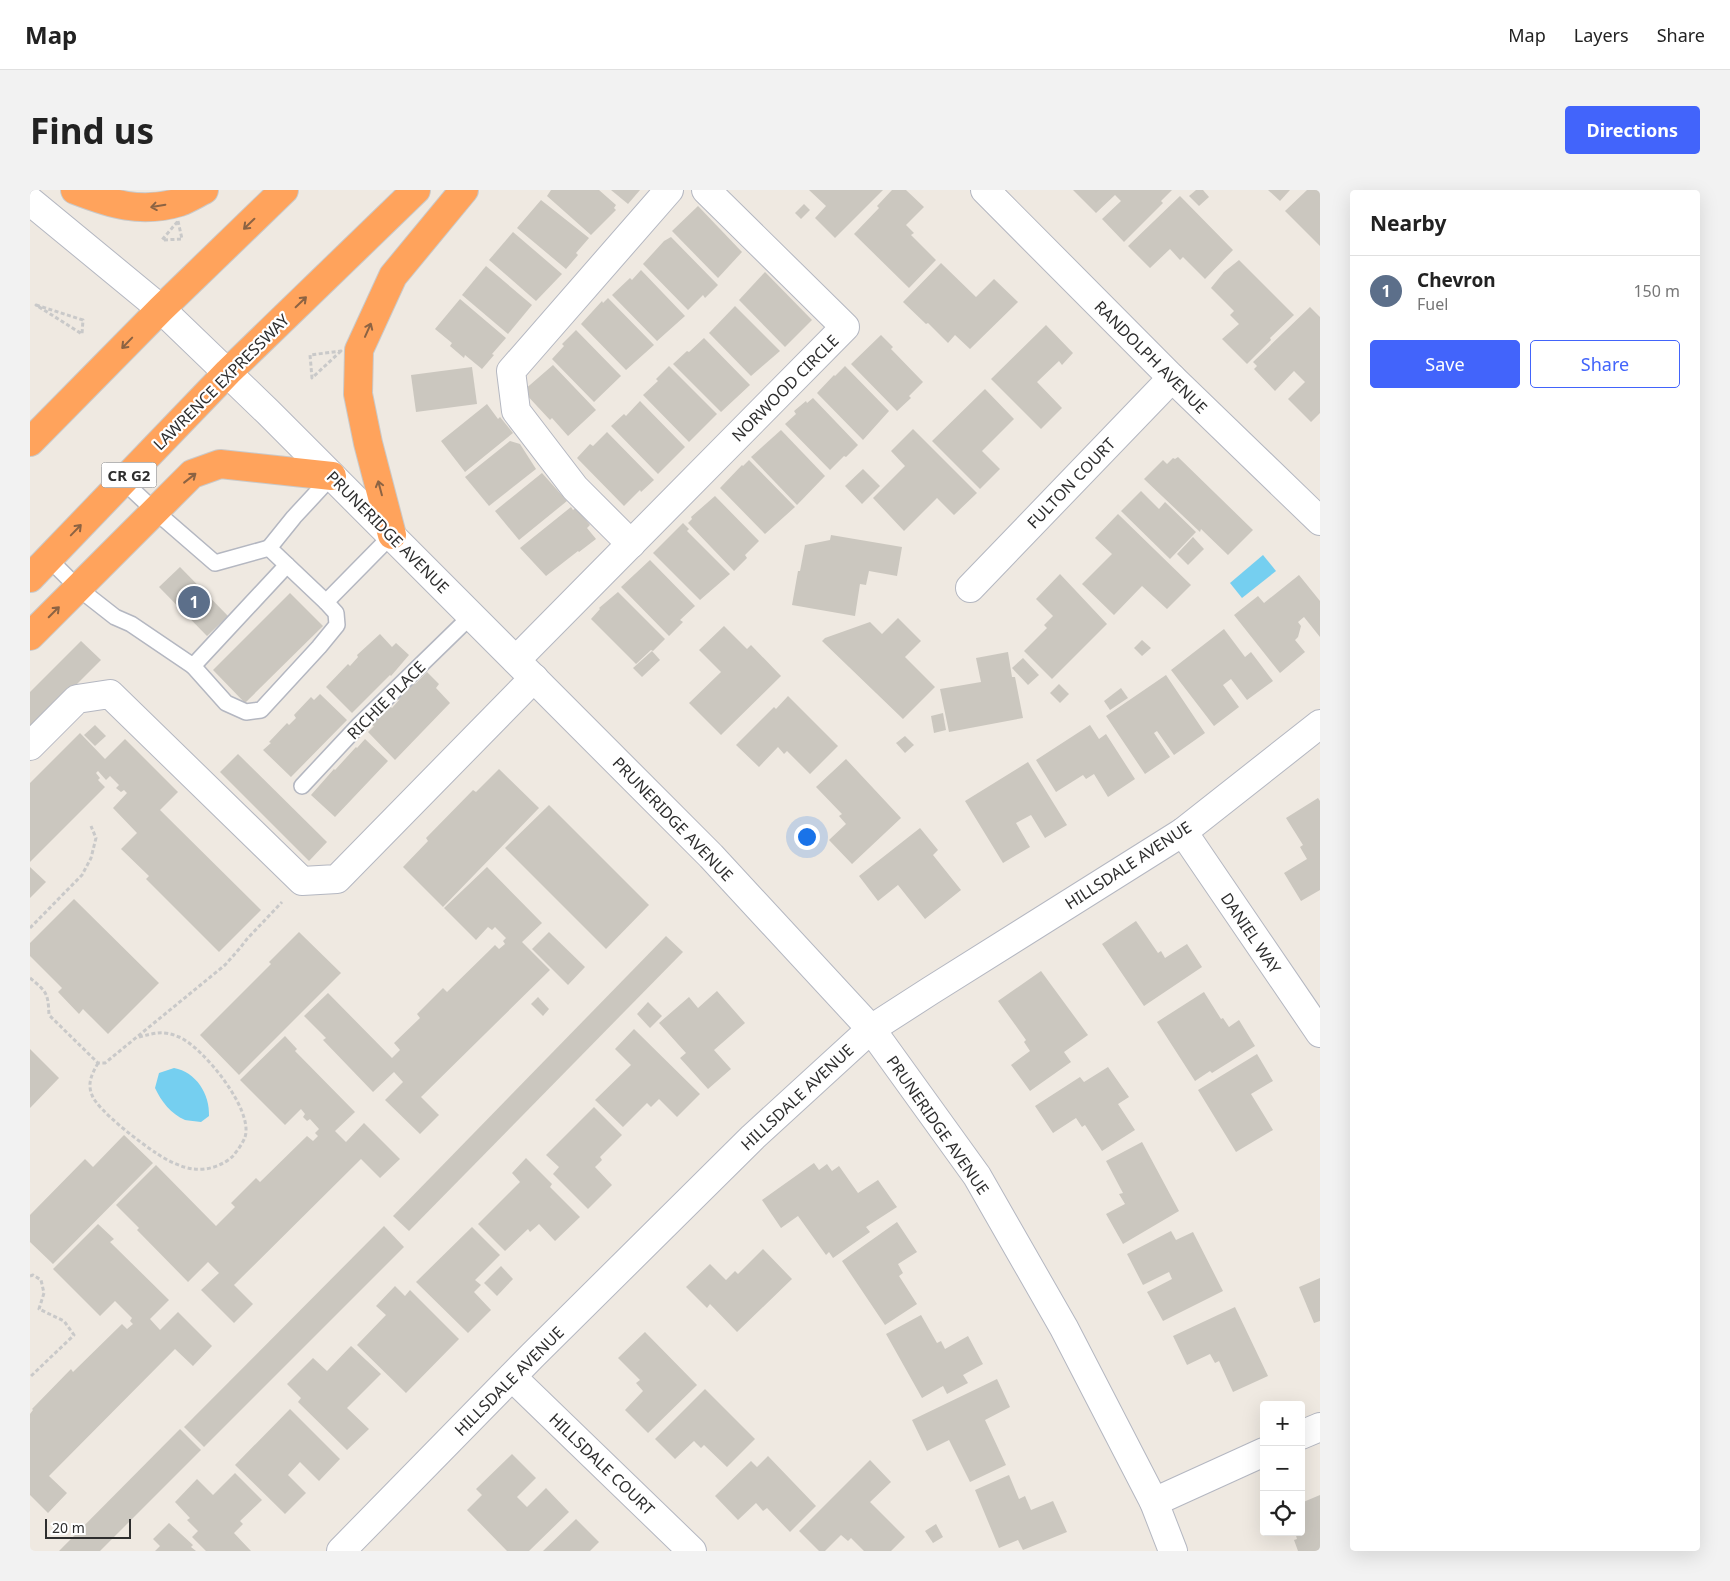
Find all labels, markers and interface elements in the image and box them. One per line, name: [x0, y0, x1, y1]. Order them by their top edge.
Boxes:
text: Map: [25, 18, 77, 51]
text: Map: [1508, 23, 1546, 47]
text: Layers: [1574, 23, 1629, 47]
text: Share: [1657, 23, 1705, 47]
button: Directions: [1565, 106, 1700, 154]
text: Find us: [30, 107, 154, 154]
one-way arrow: [151, 201, 167, 211]
text: Nearby: [1370, 209, 1446, 237]
one-way arrow: [242, 218, 255, 230]
text: Chevron: [1417, 267, 1496, 293]
text: 1: [1381, 280, 1391, 302]
text: 150 m: [1633, 280, 1680, 302]
text: Fuel: [1417, 293, 1448, 315]
one-way arrow: [294, 296, 306, 308]
street label: RANDOLPH AVENUE: [1090, 296, 1212, 418]
street label: LAWRENCE EXPRESSWAY: [148, 309, 294, 455]
one-way arrow: [364, 323, 374, 338]
street label: NORWOOD CIRCLE: [727, 330, 843, 446]
one-way arrow: [121, 337, 133, 350]
button: Save: [1370, 340, 1520, 388]
button: Share: [1530, 340, 1680, 388]
street label: FULTON COURT: [1022, 433, 1120, 533]
road number: CR G2: [102, 462, 156, 488]
street label: PRUNERIDGE AVENUE: [322, 466, 454, 598]
one-way arrow: [183, 472, 196, 483]
one-way arrow: [374, 480, 384, 496]
one-way arrow: [70, 524, 82, 537]
pin: 1: [178, 583, 210, 621]
one-way arrow: [48, 606, 60, 619]
street label: RICHIE PLACE: [342, 656, 430, 744]
street label: PRUNERIDGE AVENUE: [608, 752, 738, 886]
street label: HILLSDALE AVENUE: [1060, 816, 1196, 914]
your location: [794, 824, 820, 850]
street label: DANIEL WAY: [1216, 888, 1287, 979]
street label: HILLSDALE AVENUE: [736, 1039, 858, 1155]
street label: PRUNERIDGE AVENUE: [882, 1051, 994, 1199]
street label: HILLSDALE AVENUE: [449, 1321, 569, 1441]
map controls: [1260, 1401, 1305, 1536]
button: +: [1260, 1401, 1305, 1446]
street label: HILLSDALE COURT: [544, 1408, 660, 1520]
button: −: [1260, 1446, 1305, 1491]
button: locate: [1260, 1491, 1305, 1536]
scale bar: [45, 1516, 131, 1539]
text: 20 m: [52, 1518, 85, 1537]

